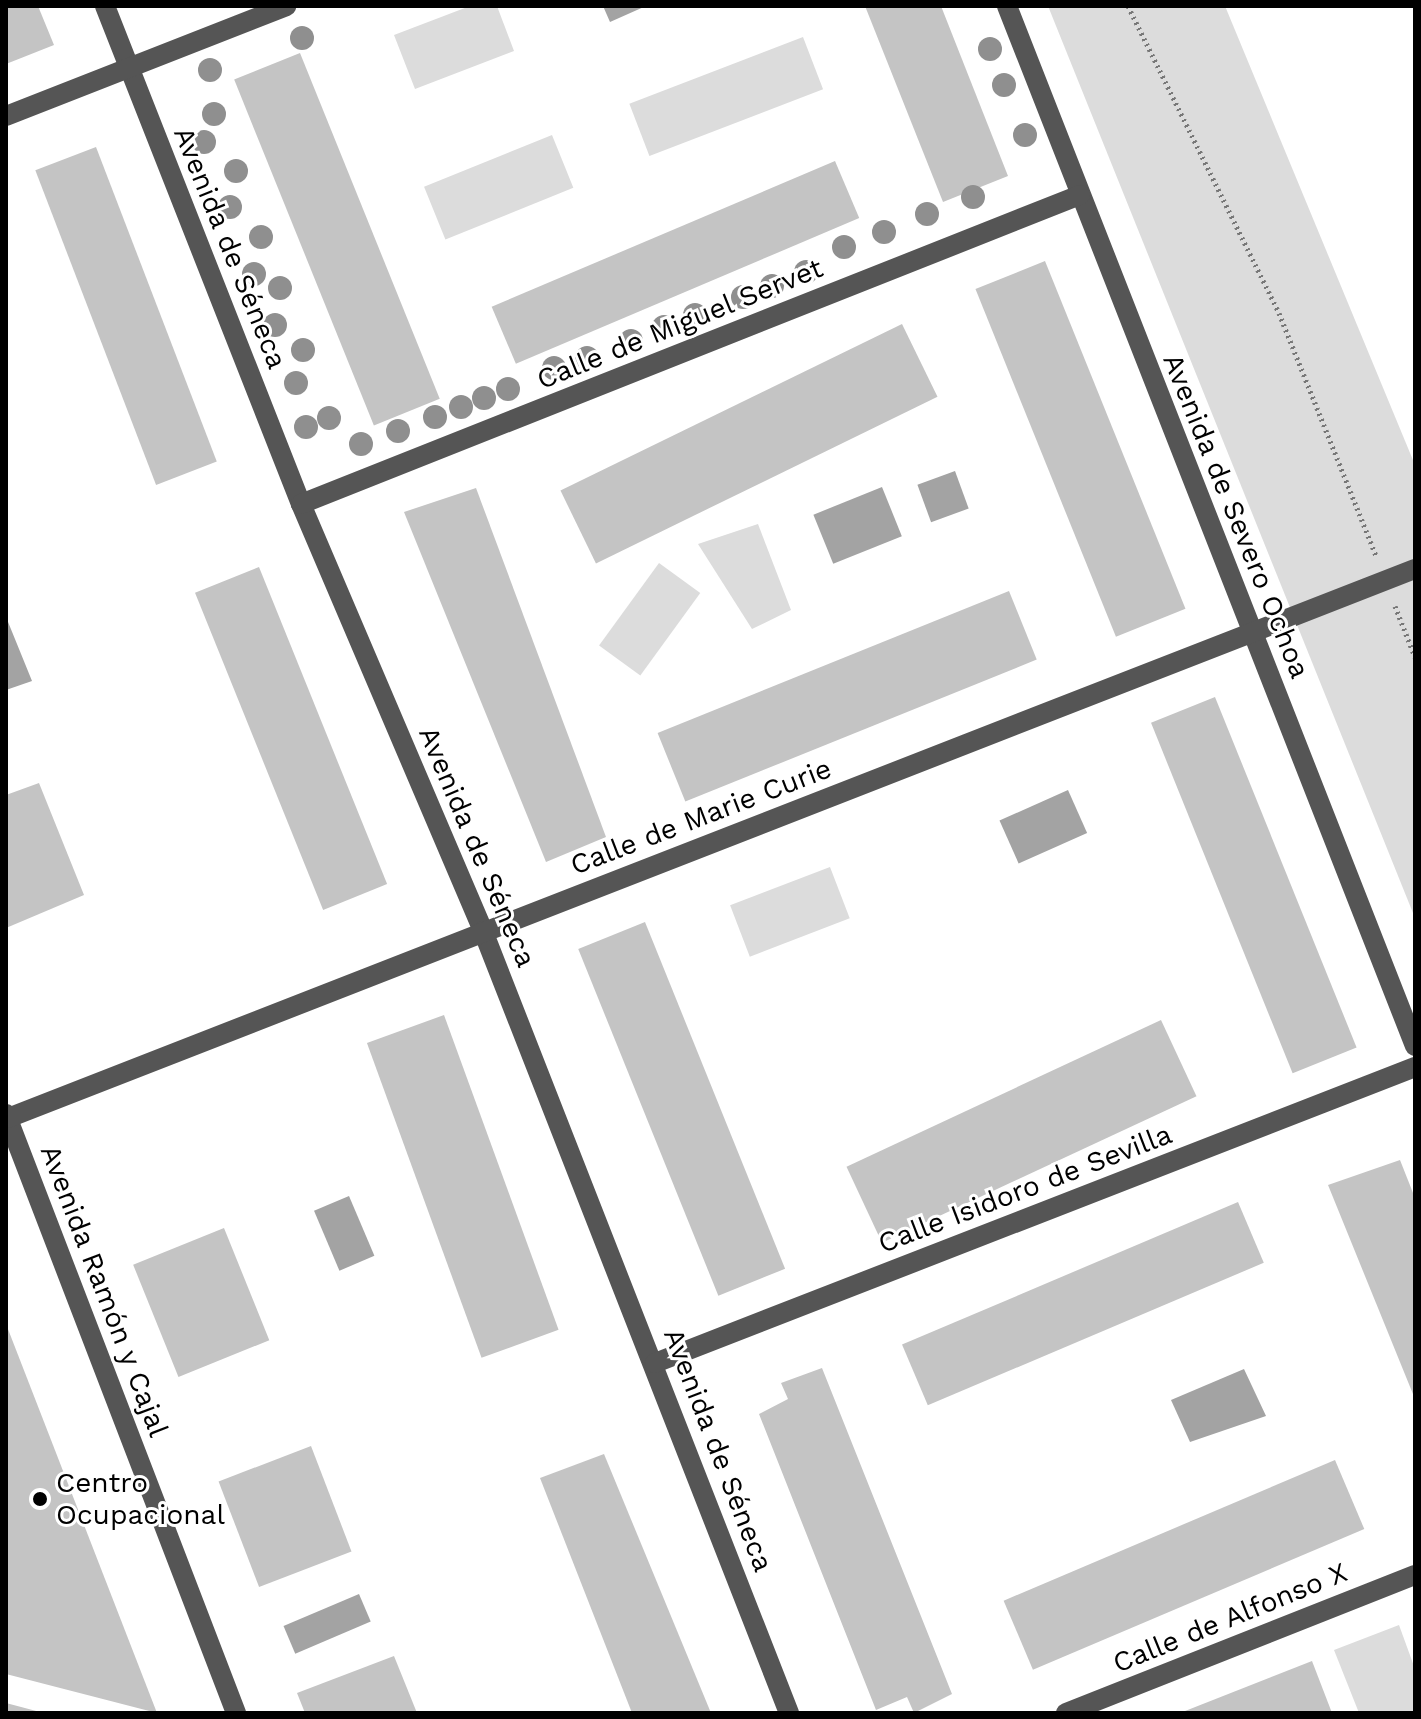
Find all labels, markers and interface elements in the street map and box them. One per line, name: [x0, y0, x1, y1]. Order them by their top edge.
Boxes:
street label: Avenida de Séneca: [166, 122, 294, 374]
street label: Calle de Miguel Servet: [532, 251, 828, 397]
street label: Avenida de Severo Ochoa: [1155, 349, 1317, 683]
street label: Avenida de Séneca: [411, 722, 543, 972]
street label: Calle de Marie Curie: [566, 752, 836, 882]
street label: Calle Isidoro de Sevilla: [873, 1117, 1177, 1261]
street label: Avenida Ramón y Cajal: [32, 1139, 176, 1443]
street label: Avenida de Séneca: [656, 1323, 780, 1577]
place label: Centro Ocupacional: [56, 1466, 225, 1532]
marker: Centro Ocupacional: [31, 1490, 49, 1508]
street label: Calle de Alfonso X: [1107, 1555, 1353, 1681]

